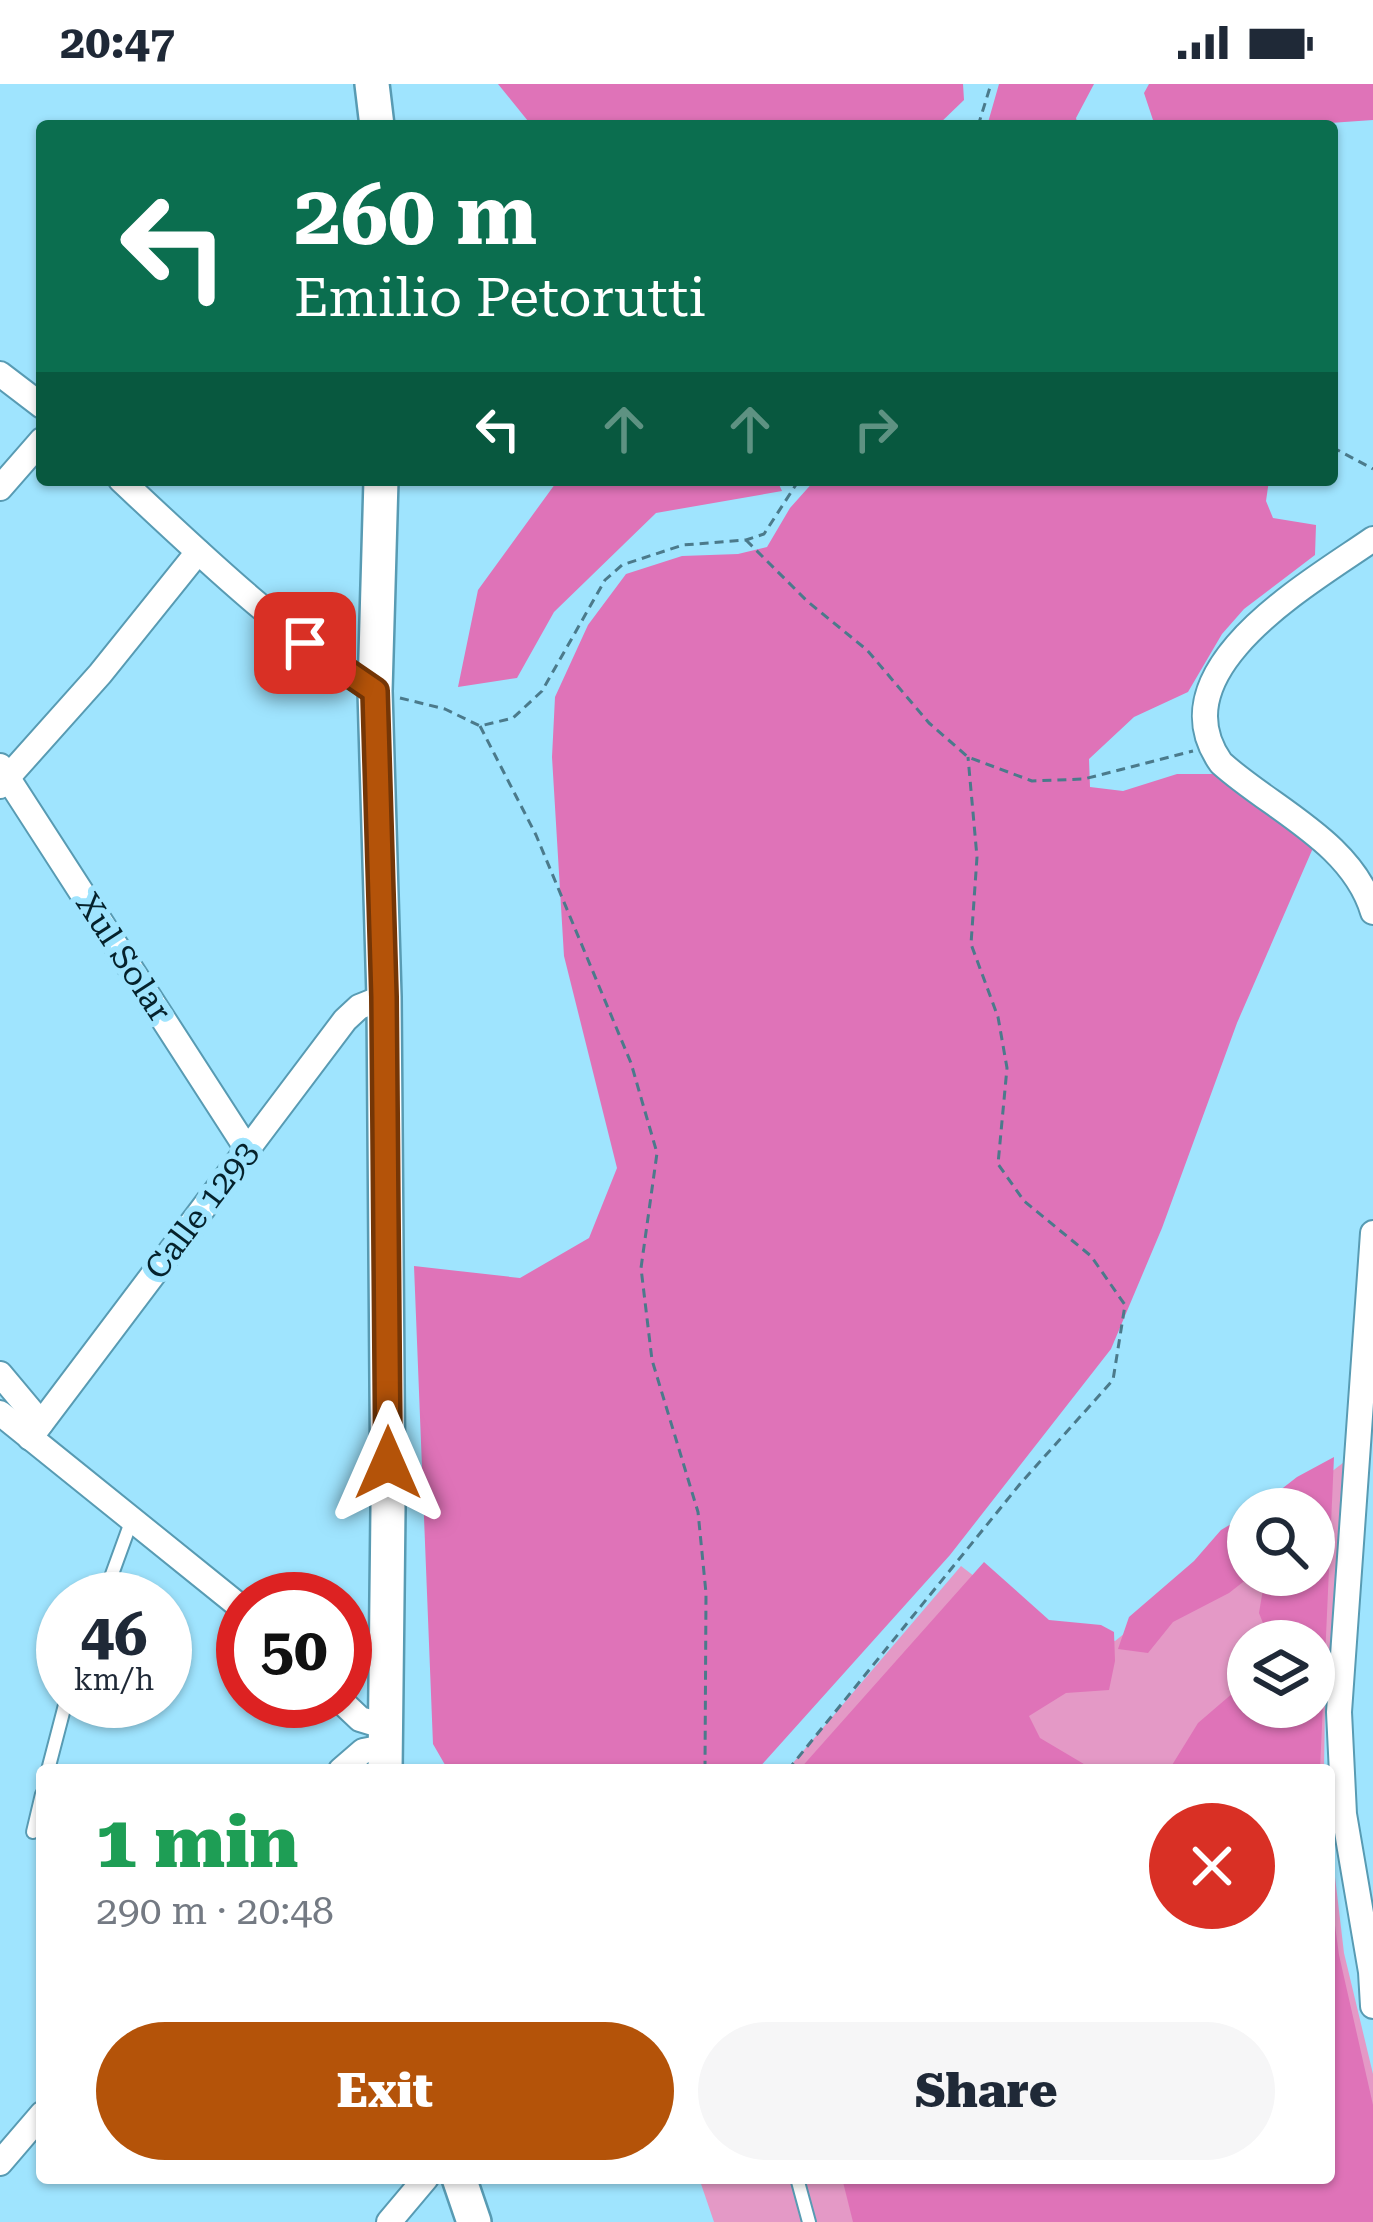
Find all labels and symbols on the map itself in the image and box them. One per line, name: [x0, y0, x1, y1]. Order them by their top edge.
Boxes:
pin: [254, 592, 356, 694]
street label: Xul Solar: [68, 885, 180, 1029]
street label: Calle 1293: [137, 1133, 265, 1287]
position arrow: [325, 1400, 451, 1526]
speed limit sign: 50: [216, 1572, 372, 1728]

